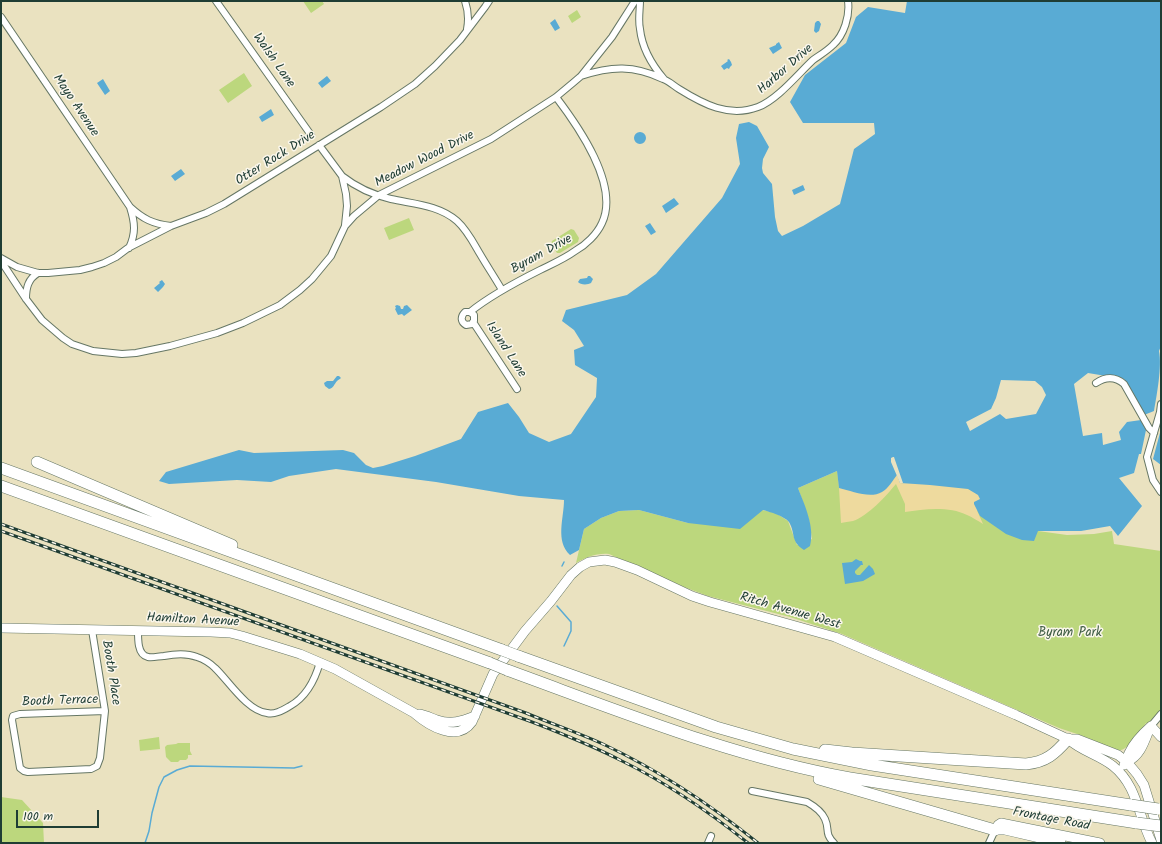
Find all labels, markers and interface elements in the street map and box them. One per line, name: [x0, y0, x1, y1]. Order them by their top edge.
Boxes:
street label: Walsh Lane: [249, 31, 297, 91]
street label: Harbor Drive: [755, 42, 817, 98]
street label: Mayo Avenue: [48, 72, 102, 140]
street label: Otter Rock Drive: [233, 128, 319, 190]
street label: Meadow Wood Drive: [373, 128, 477, 192]
street label: Byram Drive: [509, 232, 575, 278]
street label: Island Lane: [481, 319, 529, 381]
street label: Ritch Avenue West: [738, 590, 842, 634]
street label: Hamilton Avenue: [146, 611, 240, 631]
park label: Byram Park: [1038, 626, 1102, 642]
street label: Booth Place: [97, 640, 123, 706]
street label: Booth Terrace: [22, 693, 98, 711]
scale bar: [18, 802, 101, 828]
street label: Frontage Road: [1011, 805, 1091, 835]
text: 100 m: [23, 807, 53, 826]

